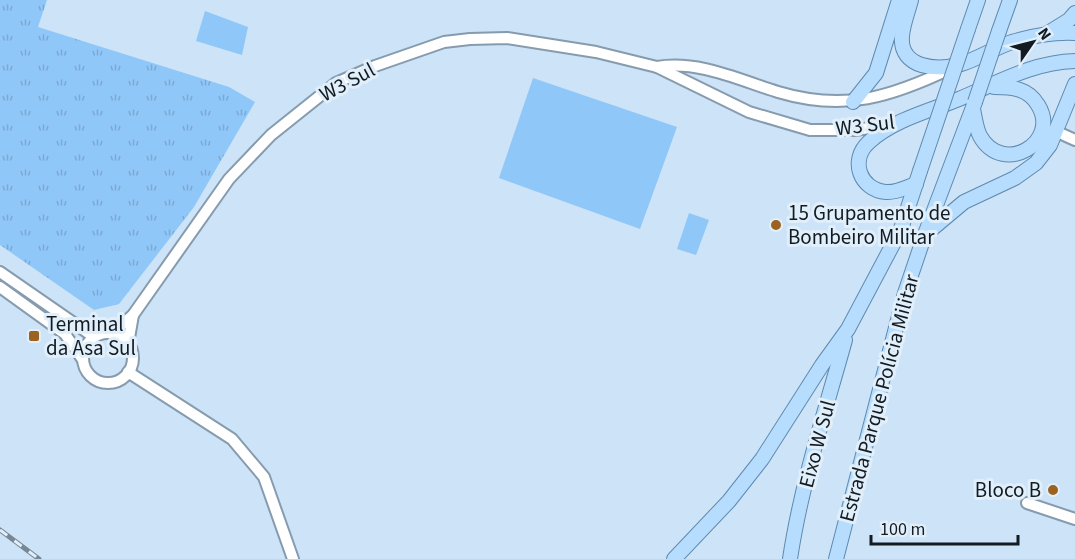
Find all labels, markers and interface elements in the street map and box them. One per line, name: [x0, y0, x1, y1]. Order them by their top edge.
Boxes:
north arrow: [1003, 12, 1063, 72]
text: N: [1032, 23, 1057, 45]
street label: W3 Sul: [314, 55, 380, 109]
street label: W3 Sul: [834, 107, 896, 143]
place label: 15 Grupamento de Bombeiro Militar: [788, 198, 950, 252]
marker: 15 Grupamento de Bombeiro Militar: [769, 218, 783, 232]
street label: Estrada Parque Polícia Militar: [832, 270, 927, 525]
place label: Terminal da Asa Sul: [46, 309, 136, 363]
marker: Terminal da Asa Sul: [27, 329, 41, 343]
street label: Eixo W Sul: [791, 397, 843, 491]
place label: Bloco B: [975, 475, 1041, 505]
marker: Bloco B: [1046, 483, 1060, 497]
scale bar: [871, 508, 1018, 546]
text: 100 m: [880, 517, 925, 542]

